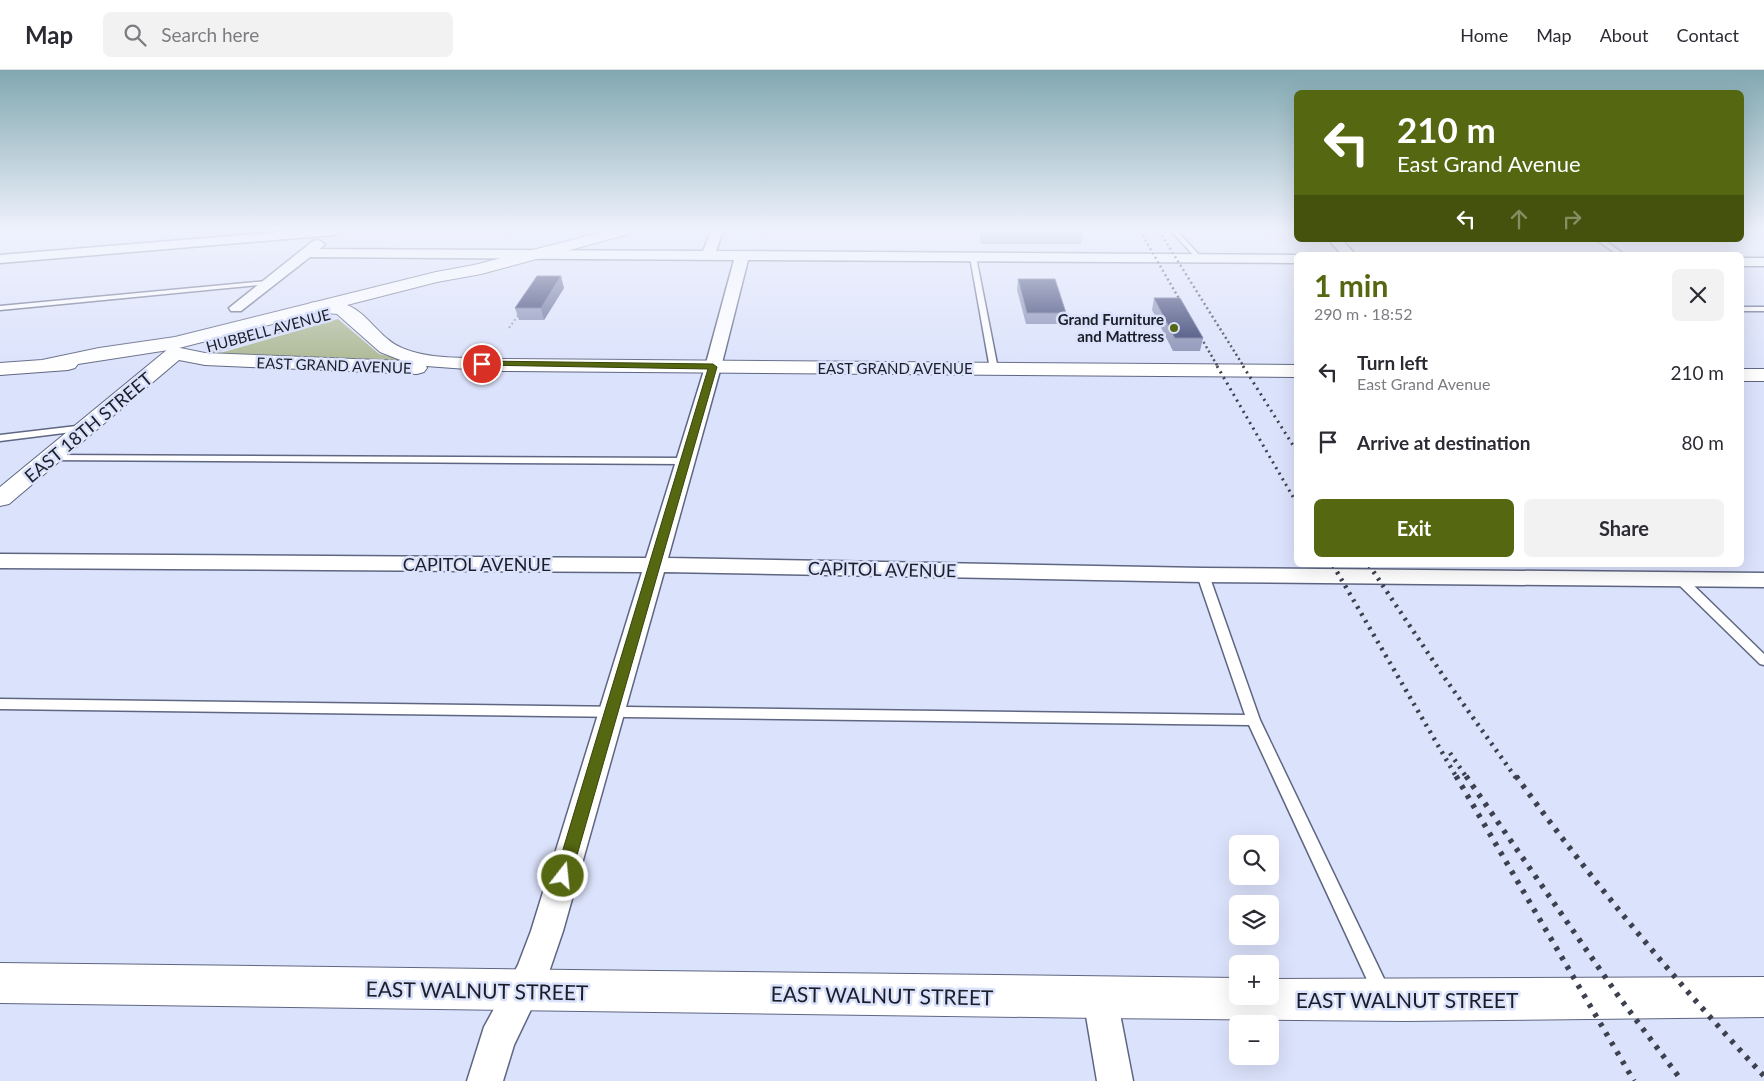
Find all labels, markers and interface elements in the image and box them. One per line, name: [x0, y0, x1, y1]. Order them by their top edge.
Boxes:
search box: [103, 12, 453, 57]
text: Map: [25, 20, 73, 49]
icon: search: [121, 21, 149, 49]
text: Search here: [161, 23, 259, 46]
text: Home: [1460, 24, 1508, 46]
text: Map: [1536, 24, 1572, 46]
text: About: [1600, 24, 1649, 46]
text: Contact: [1677, 24, 1739, 46]
text: 210 m: [1397, 108, 1496, 150]
icon: left: [1314, 110, 1379, 175]
text: East Grand Avenue: [1397, 150, 1581, 177]
icon: left: [1452, 205, 1480, 233]
icon: ahead: [1505, 205, 1533, 233]
icon: right: [1558, 205, 1586, 233]
text: 1 min: [1314, 267, 1388, 303]
button: close: [1672, 269, 1724, 321]
text: 290 m · 18:52: [1314, 304, 1413, 323]
street label: HUBBELL AVENUE: [204, 305, 332, 355]
place label: Grand Furniture and Mattress: [1058, 310, 1164, 345]
marker: Grand Furniture and Mattress: [1168, 322, 1180, 334]
pin: [461, 343, 503, 385]
icon: arrive: [468, 350, 496, 378]
text: Turn left: [1357, 351, 1428, 374]
street label: EAST GRAND AVENUE: [256, 353, 412, 377]
icon: left: [1314, 358, 1342, 386]
street label: EAST GRAND AVENUE: [817, 359, 973, 377]
text: 210 m: [1670, 361, 1724, 384]
street label: EAST 18TH STREET: [20, 367, 157, 487]
text: East Grand Avenue: [1357, 374, 1490, 393]
icon: arrive: [1314, 428, 1342, 456]
text: Arrive at destination: [1357, 431, 1530, 454]
text: 80 m: [1681, 431, 1724, 454]
button: Exit: [1314, 499, 1514, 557]
button: Share: [1524, 499, 1724, 557]
street label: CAPITOL AVENUE: [403, 553, 551, 575]
street label: CAPITOL AVENUE: [808, 557, 956, 581]
map controls: [1229, 835, 1279, 1065]
button: search: [1229, 835, 1279, 885]
position arrow: [536, 849, 588, 901]
button: layers: [1229, 895, 1279, 945]
button: +: [1229, 955, 1279, 1005]
street label: EAST WALNUT STREET: [365, 976, 589, 1004]
street label: EAST WALNUT STREET: [770, 981, 994, 1009]
street label: EAST WALNUT STREET: [1296, 987, 1519, 1012]
button: −: [1229, 1015, 1279, 1065]

